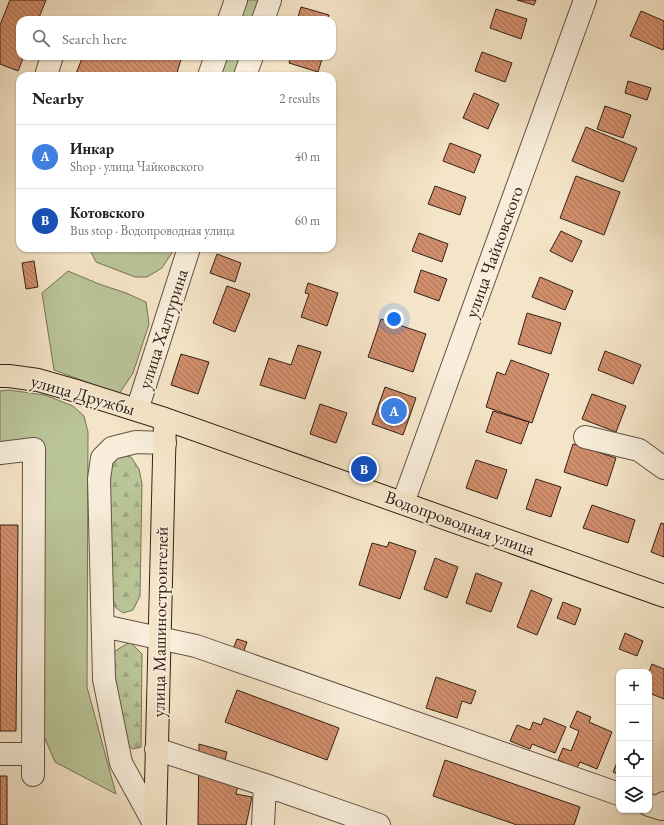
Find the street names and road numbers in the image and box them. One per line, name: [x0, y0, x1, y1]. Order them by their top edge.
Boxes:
street label: улица Чайковского: [459, 183, 528, 321]
street label: улица Халтурина: [132, 265, 193, 392]
street label: улица Дружбы: [28, 369, 138, 420]
street label: Водопроводная улица: [382, 485, 539, 561]
street label: улица Машиностроителей: [146, 526, 173, 718]

